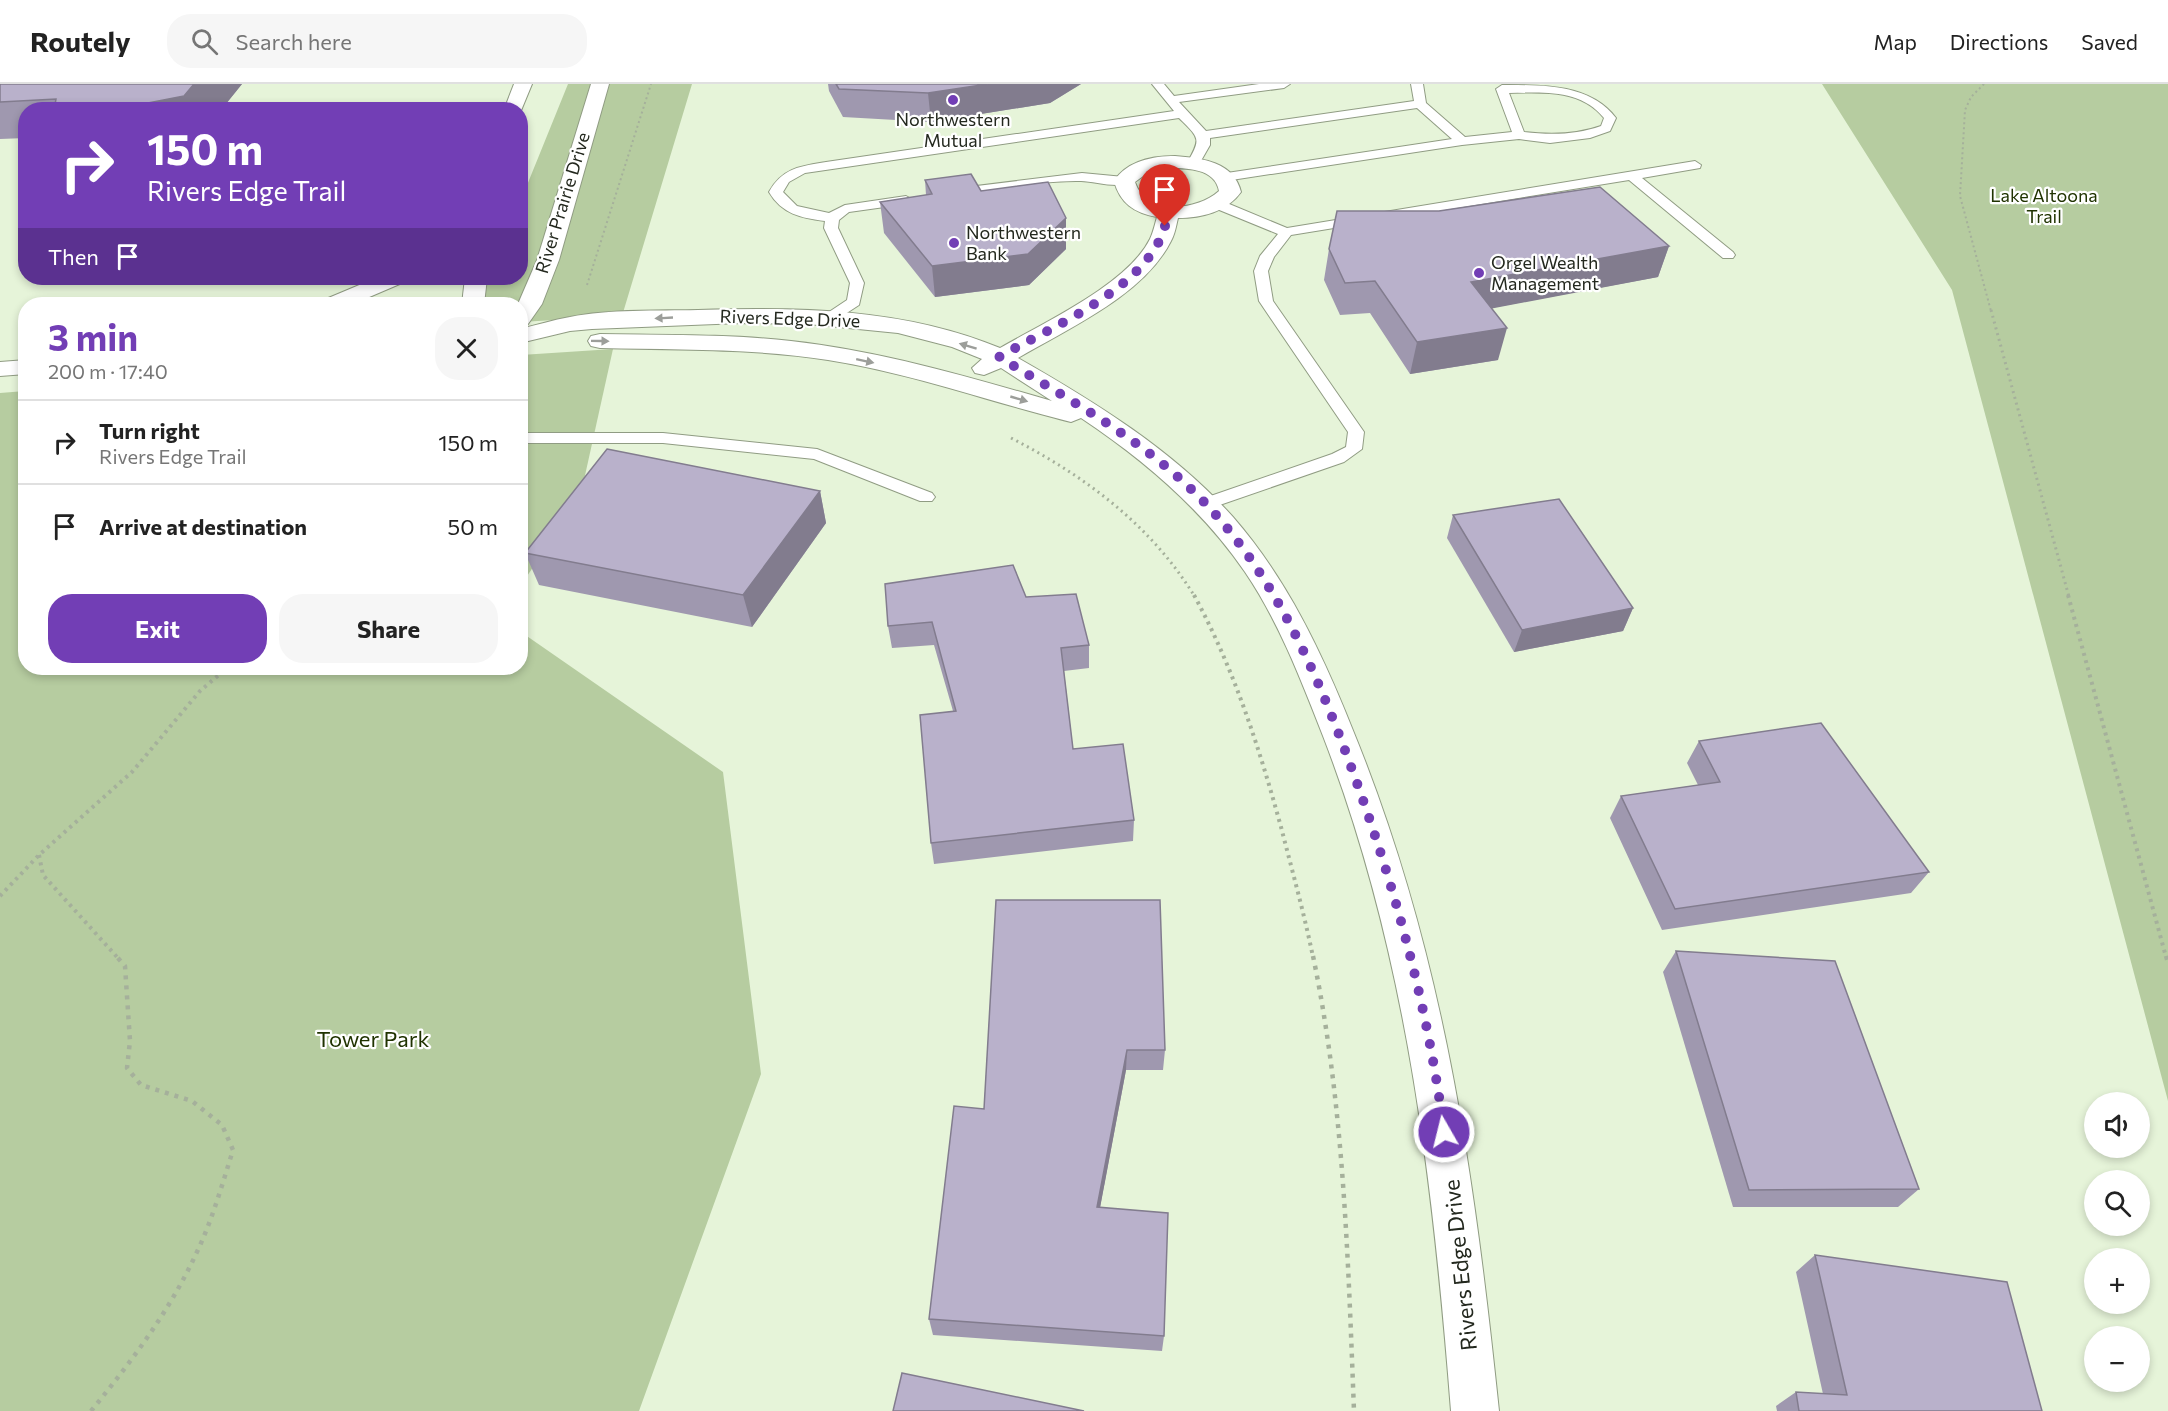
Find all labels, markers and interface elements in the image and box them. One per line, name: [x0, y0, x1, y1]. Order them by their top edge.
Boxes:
search box: [167, 14, 587, 68]
text: Routely: [30, 24, 131, 58]
icon: search: [188, 25, 221, 58]
text: Search here: [236, 28, 352, 55]
text: Map: [1874, 29, 1917, 54]
text: Directions: [1950, 29, 2048, 54]
text: Saved: [2081, 29, 2138, 54]
marker: Northwestern Mutual: [946, 93, 960, 107]
place label: Northwestern Mutual: [896, 108, 1010, 151]
text: 150 m: [147, 122, 263, 174]
icon: right: [48, 126, 126, 204]
street label: River Prairie Drive: [530, 130, 594, 276]
pin: [1139, 164, 1190, 226]
icon: arrive: [1148, 173, 1181, 206]
text: Rivers Edge Trail: [147, 174, 346, 207]
park label: Lake Altoona Trail: [1990, 184, 2098, 227]
place label: Northwestern Bank: [966, 221, 1081, 264]
marker: Northwestern Bank: [947, 236, 961, 250]
icon: arrive: [111, 240, 144, 273]
text: Then: [48, 243, 99, 270]
place label: Orgel Wealth Management: [1491, 251, 1599, 294]
marker: Orgel Wealth Management: [1472, 266, 1486, 280]
street label: Rivers Edge Drive: [719, 305, 861, 331]
text: 3 min: [48, 314, 138, 358]
one-way arrow: [655, 314, 674, 323]
button: close: [435, 317, 498, 380]
one-way arrow: [590, 337, 609, 346]
one-way arrow: [959, 340, 977, 350]
one-way arrow: [856, 356, 874, 366]
text: 200 m · 17:40: [48, 359, 168, 383]
one-way arrow: [1010, 395, 1028, 405]
text: Turn right: [99, 417, 200, 444]
icon: right: [48, 426, 81, 459]
text: 150 m: [438, 429, 498, 456]
text: Rivers Edge Trail: [99, 444, 247, 468]
icon: arrive: [48, 510, 81, 543]
text: Arrive at destination: [99, 513, 307, 540]
text: 50 m: [448, 513, 498, 540]
button: Exit: [48, 594, 267, 663]
button: Share: [279, 594, 498, 663]
park label: Tower Park: [316, 1025, 430, 1052]
map controls: [2084, 1092, 2150, 1392]
button: sound: [2084, 1092, 2150, 1158]
position arrow: [1412, 1100, 1476, 1164]
button: search: [2084, 1170, 2150, 1236]
street label: Rivers Edge Drive: [1437, 1178, 1482, 1352]
button: +: [2084, 1248, 2150, 1314]
button: −: [2084, 1326, 2150, 1392]

